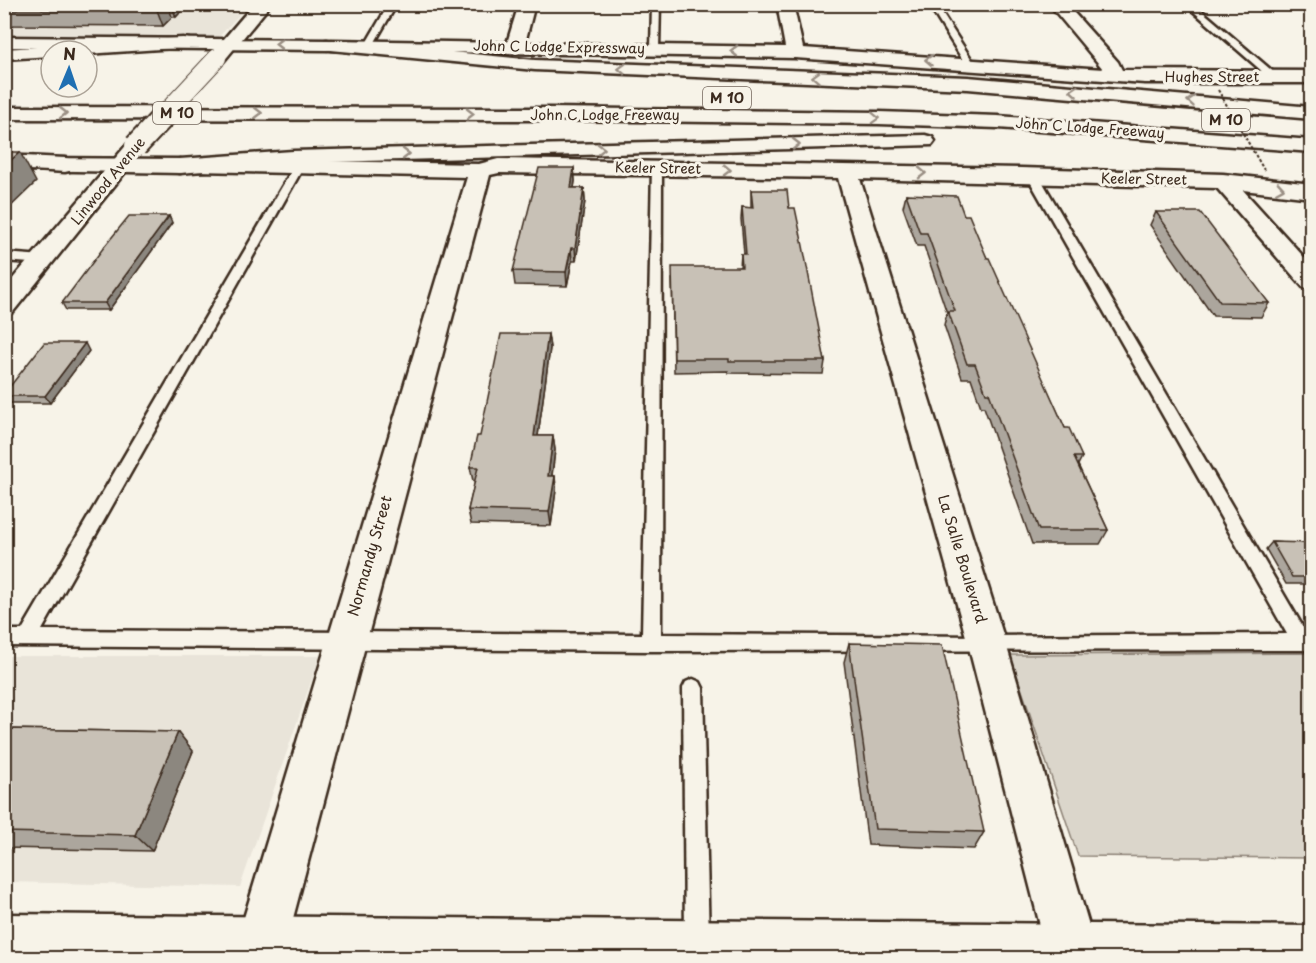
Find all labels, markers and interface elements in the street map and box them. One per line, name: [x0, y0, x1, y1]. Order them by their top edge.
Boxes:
street label: John C Lodge Expressway: [473, 35, 645, 58]
one-way arrow: [274, 38, 283, 50]
north arrow: [39, 39, 99, 99]
text: N: [63, 41, 76, 65]
one-way arrow: [730, 45, 739, 57]
one-way arrow: [925, 54, 934, 67]
one-way arrow: [617, 63, 626, 76]
street label: Hughes Street: [1165, 66, 1259, 87]
one-way arrow: [812, 70, 821, 83]
one-way arrow: [1069, 85, 1078, 98]
road number: M 10: [703, 87, 751, 109]
one-way arrow: [1186, 95, 1195, 108]
road number: M 10: [153, 102, 201, 124]
street label: John C Lodge Freeway: [530, 104, 680, 125]
one-way arrow: [58, 107, 67, 119]
one-way arrow: [253, 107, 262, 119]
one-way arrow: [466, 108, 475, 120]
road number: M 10: [1202, 109, 1250, 131]
one-way arrow: [871, 112, 880, 124]
street label: John C Lodge Freeway: [1015, 112, 1165, 143]
street label: Linwood Avenue: [66, 132, 150, 229]
one-way arrow: [792, 138, 801, 151]
one-way arrow: [597, 143, 606, 155]
one-way arrow: [402, 147, 411, 160]
street label: Keeler Street: [615, 156, 702, 179]
one-way arrow: [722, 163, 731, 176]
one-way arrow: [917, 167, 926, 180]
street label: Keeler Street: [1101, 167, 1188, 190]
one-way arrow: [1276, 181, 1285, 193]
street label: La Salle Boulevard: [933, 491, 994, 626]
street label: Normandy Street: [340, 493, 397, 619]

